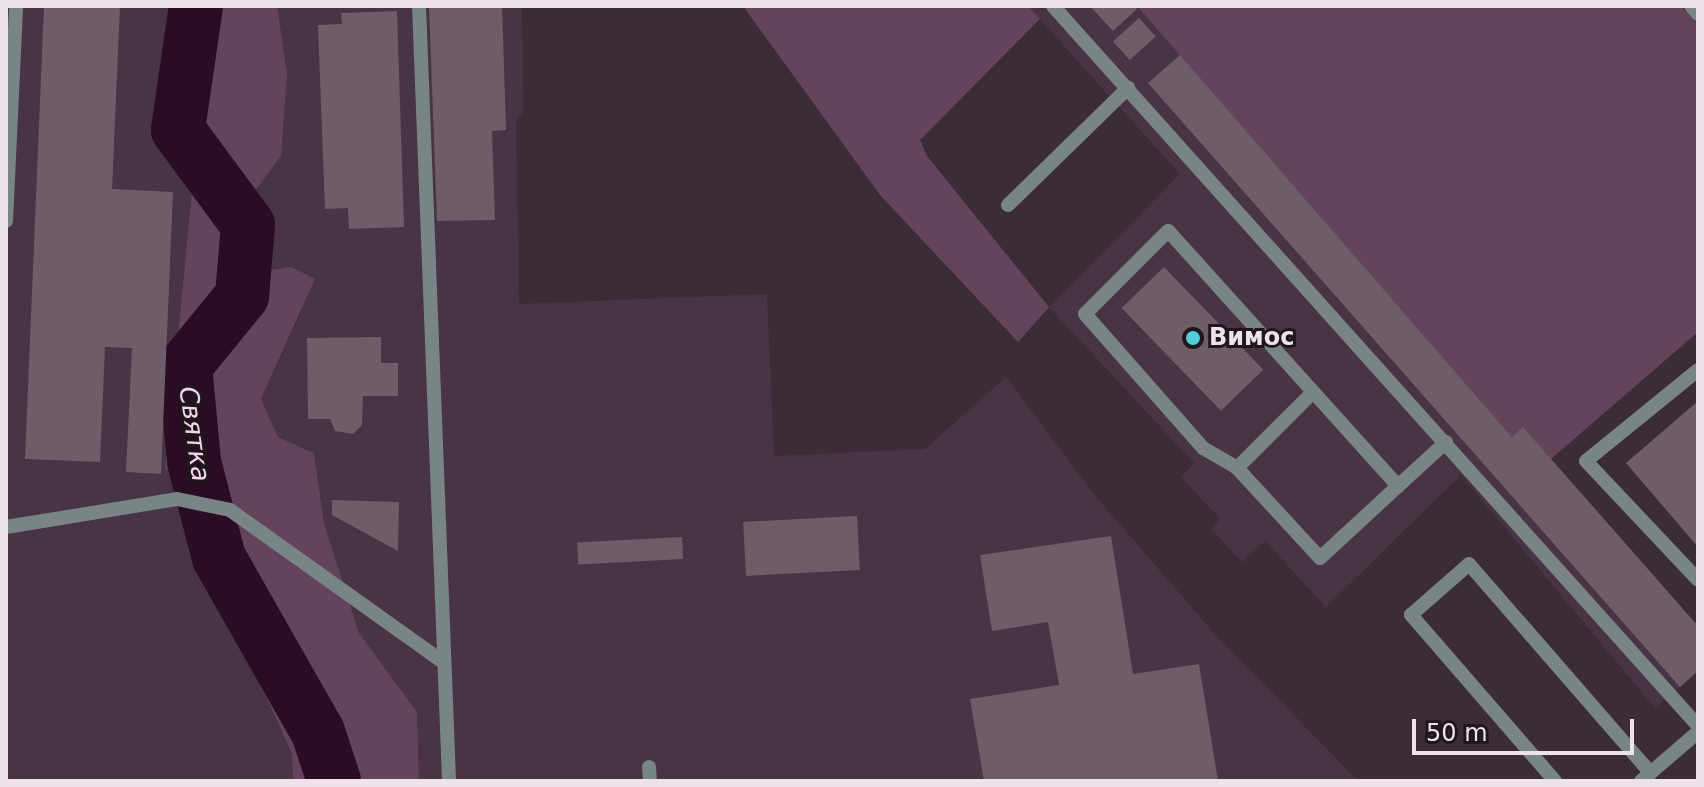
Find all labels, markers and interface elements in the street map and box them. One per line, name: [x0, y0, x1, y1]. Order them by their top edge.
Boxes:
place label: Вимос: [1209, 324, 1294, 352]
marker: Вимос: [1184, 329, 1202, 347]
water label: Святка: [172, 384, 216, 484]
scale bar: [1416, 703, 1638, 753]
text: 50 m: [1426, 719, 1488, 747]

